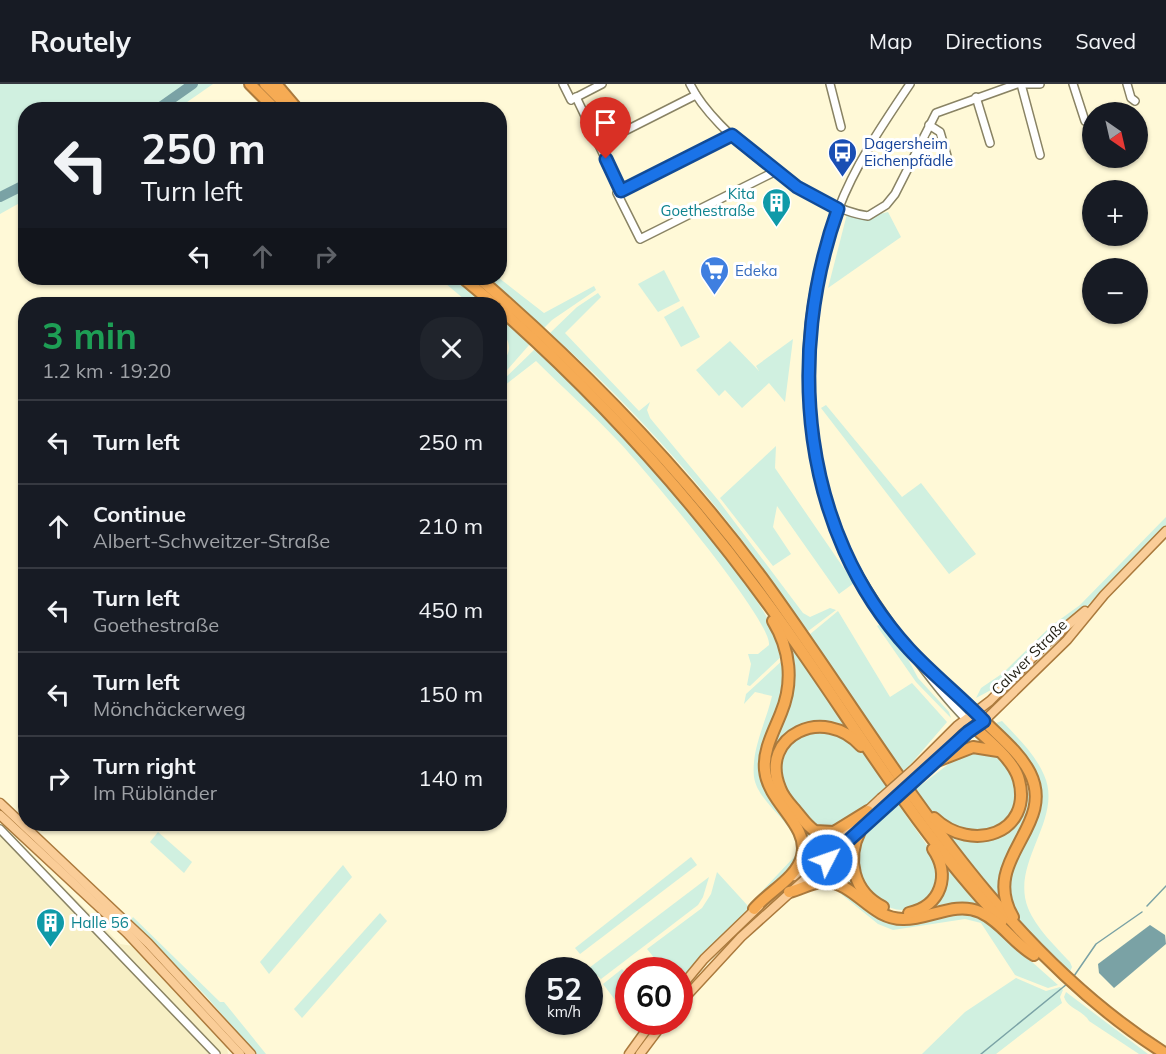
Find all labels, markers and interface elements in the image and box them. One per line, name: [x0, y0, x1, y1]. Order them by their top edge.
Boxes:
text: Routely: [30, 24, 131, 59]
text: Map: [869, 28, 912, 54]
text: Directions: [945, 28, 1042, 54]
text: Saved: [1075, 28, 1136, 54]
pin: [580, 97, 631, 159]
north arrow: [1082, 102, 1148, 168]
map controls: [1082, 102, 1148, 324]
icon: arrive: [589, 106, 622, 139]
text: 250 m: [141, 122, 266, 175]
icon: left: [42, 126, 120, 204]
place label: Dagersheim Eichenpfädle: [864, 134, 953, 170]
bus stop icon: Dagersheim Eichenpfädle: [827, 136, 859, 178]
text: Turn left: [141, 174, 243, 208]
button: +: [1082, 180, 1148, 246]
place label: Kita Goethestraße: [660, 184, 755, 220]
building icon: Kita Goethestraße: [760, 186, 792, 228]
icon: left: [183, 240, 216, 273]
icon: ahead: [246, 240, 279, 273]
icon: right: [309, 240, 342, 273]
supermarket icon: Edeka: [698, 254, 730, 296]
button: −: [1082, 258, 1148, 324]
place label: Edeka: [735, 261, 778, 280]
text: 3 min: [42, 313, 137, 358]
button: close: [420, 317, 483, 380]
text: 1.2 km · 19:20: [42, 358, 171, 383]
icon: left: [42, 426, 75, 459]
text: Turn left: [93, 428, 180, 456]
text: 250 m: [418, 428, 483, 456]
text: Continue: [93, 500, 186, 528]
icon: ahead: [42, 510, 75, 543]
text: 210 m: [418, 512, 483, 540]
text: Albert-Schweitzer-Straße: [93, 528, 330, 553]
text: Turn left: [93, 584, 180, 612]
icon: left: [42, 594, 75, 627]
text: 450 m: [418, 596, 483, 624]
text: Goethestraße: [93, 612, 219, 637]
street label: Calwer Straße: [987, 615, 1071, 699]
text: Turn left: [93, 668, 180, 696]
icon: left: [42, 678, 75, 711]
text: 150 m: [418, 680, 483, 708]
text: Mönchäckerweg: [93, 696, 246, 721]
text: Turn right: [93, 752, 196, 780]
icon: right: [42, 762, 75, 795]
text: 140 m: [418, 764, 483, 792]
text: Im Rübländer: [93, 780, 217, 805]
position arrow: [795, 828, 859, 892]
building icon: Halle 56: [34, 906, 66, 948]
place label: Halle 56: [71, 913, 129, 932]
speed limit sign: 60: [615, 957, 693, 1035]
text: 52: [546, 970, 582, 1008]
text: km/h: [547, 1002, 581, 1021]

